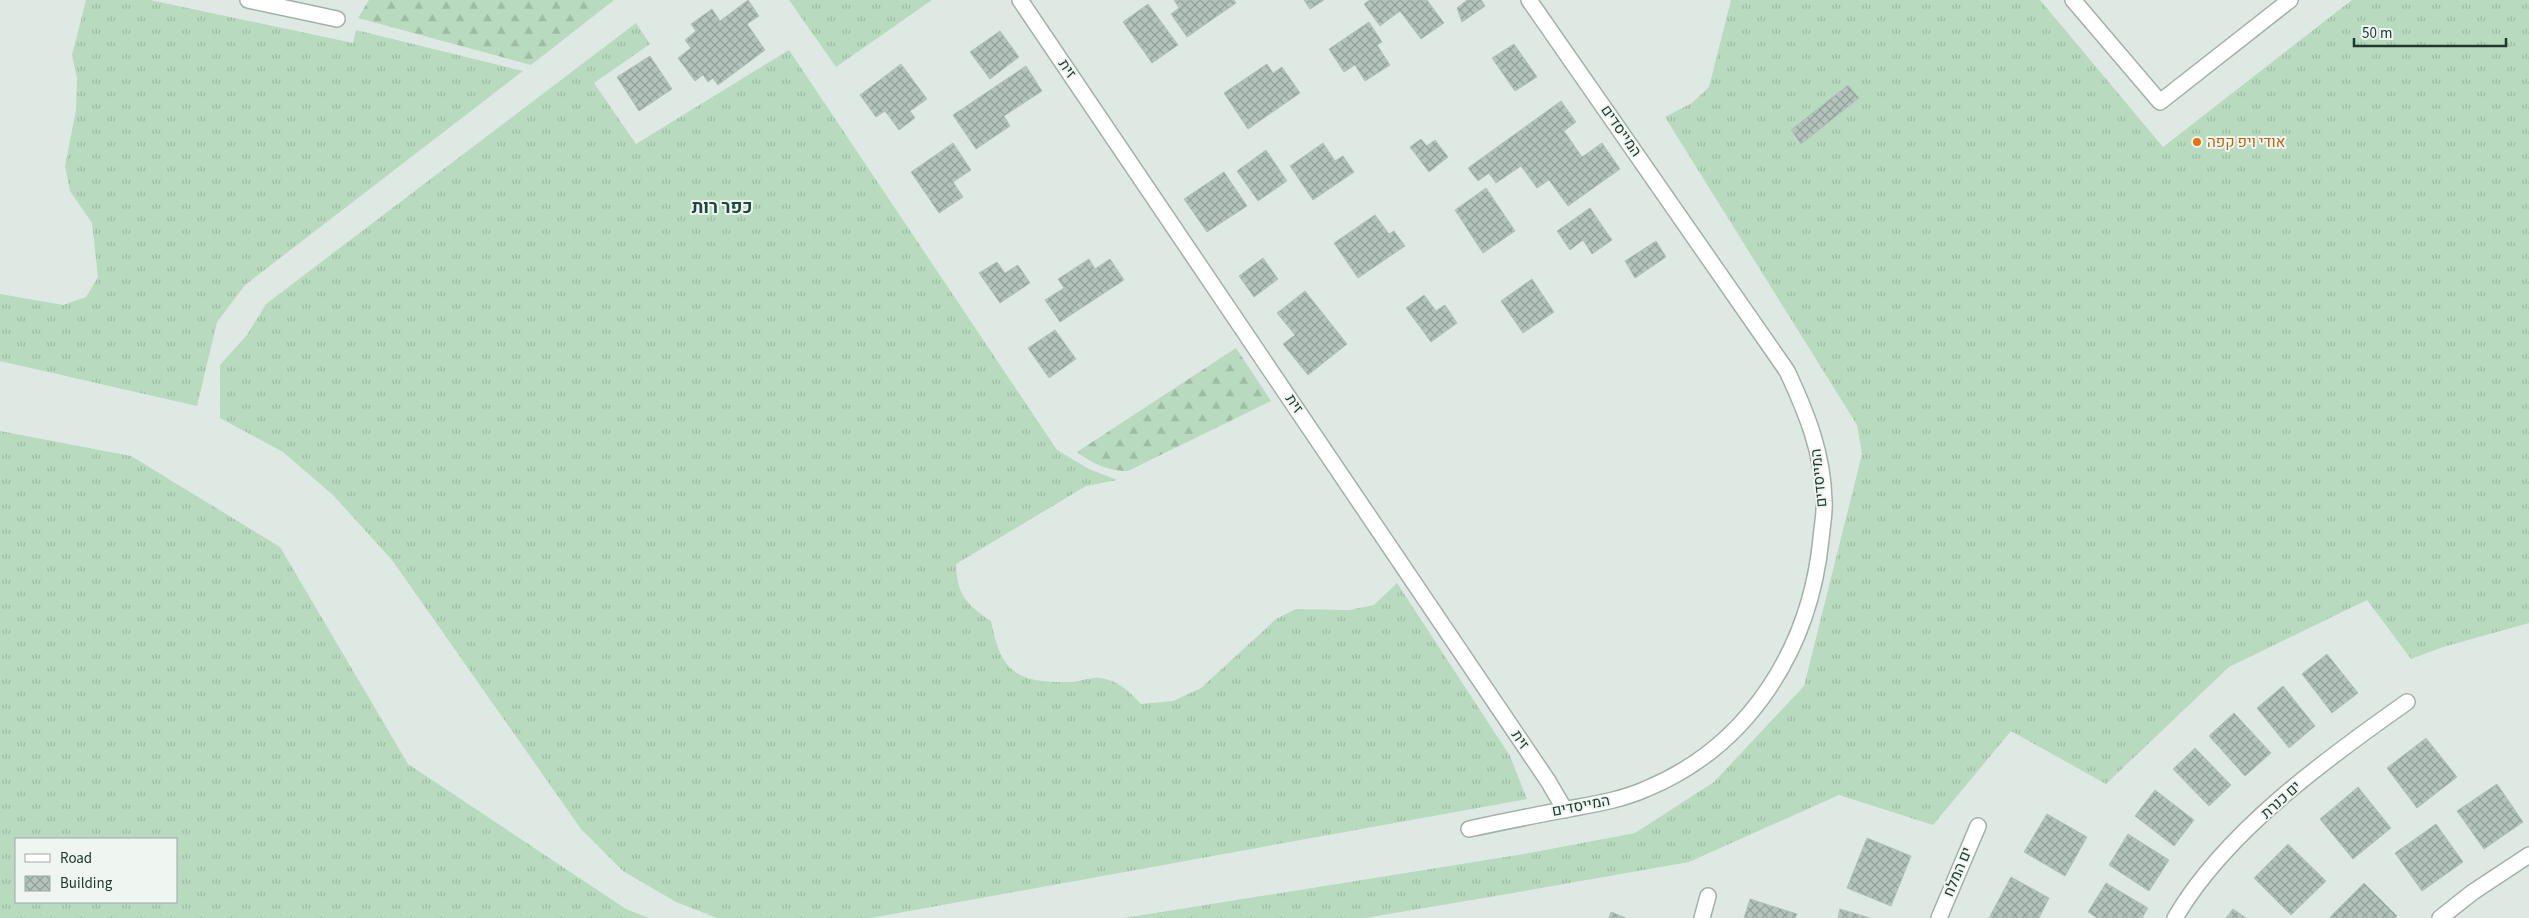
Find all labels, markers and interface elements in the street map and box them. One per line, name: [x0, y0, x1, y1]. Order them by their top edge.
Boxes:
scale bar: [2354, 15, 2506, 47]
text: 50 m: [2362, 23, 2392, 44]
street label: זית: [1053, 55, 1081, 83]
street label: המייסדים: [1596, 101, 1646, 161]
place label: אודי ויפ קפה: [2207, 132, 2285, 153]
marker: אודי ויפ קפה: [2191, 136, 2203, 148]
district label: כפר רות: [692, 195, 752, 220]
street label: זית: [1280, 390, 1308, 418]
street label: המייסדים: [1805, 448, 1833, 508]
street label: זית: [1506, 726, 1534, 754]
street label: ים כנרת: [2256, 776, 2306, 824]
street label: המייסדים: [1550, 790, 1612, 822]
legend: [15, 838, 178, 903]
street label: ים המלח: [1938, 844, 1978, 900]
text: Road: [60, 848, 92, 869]
text: Building: [60, 873, 113, 894]

